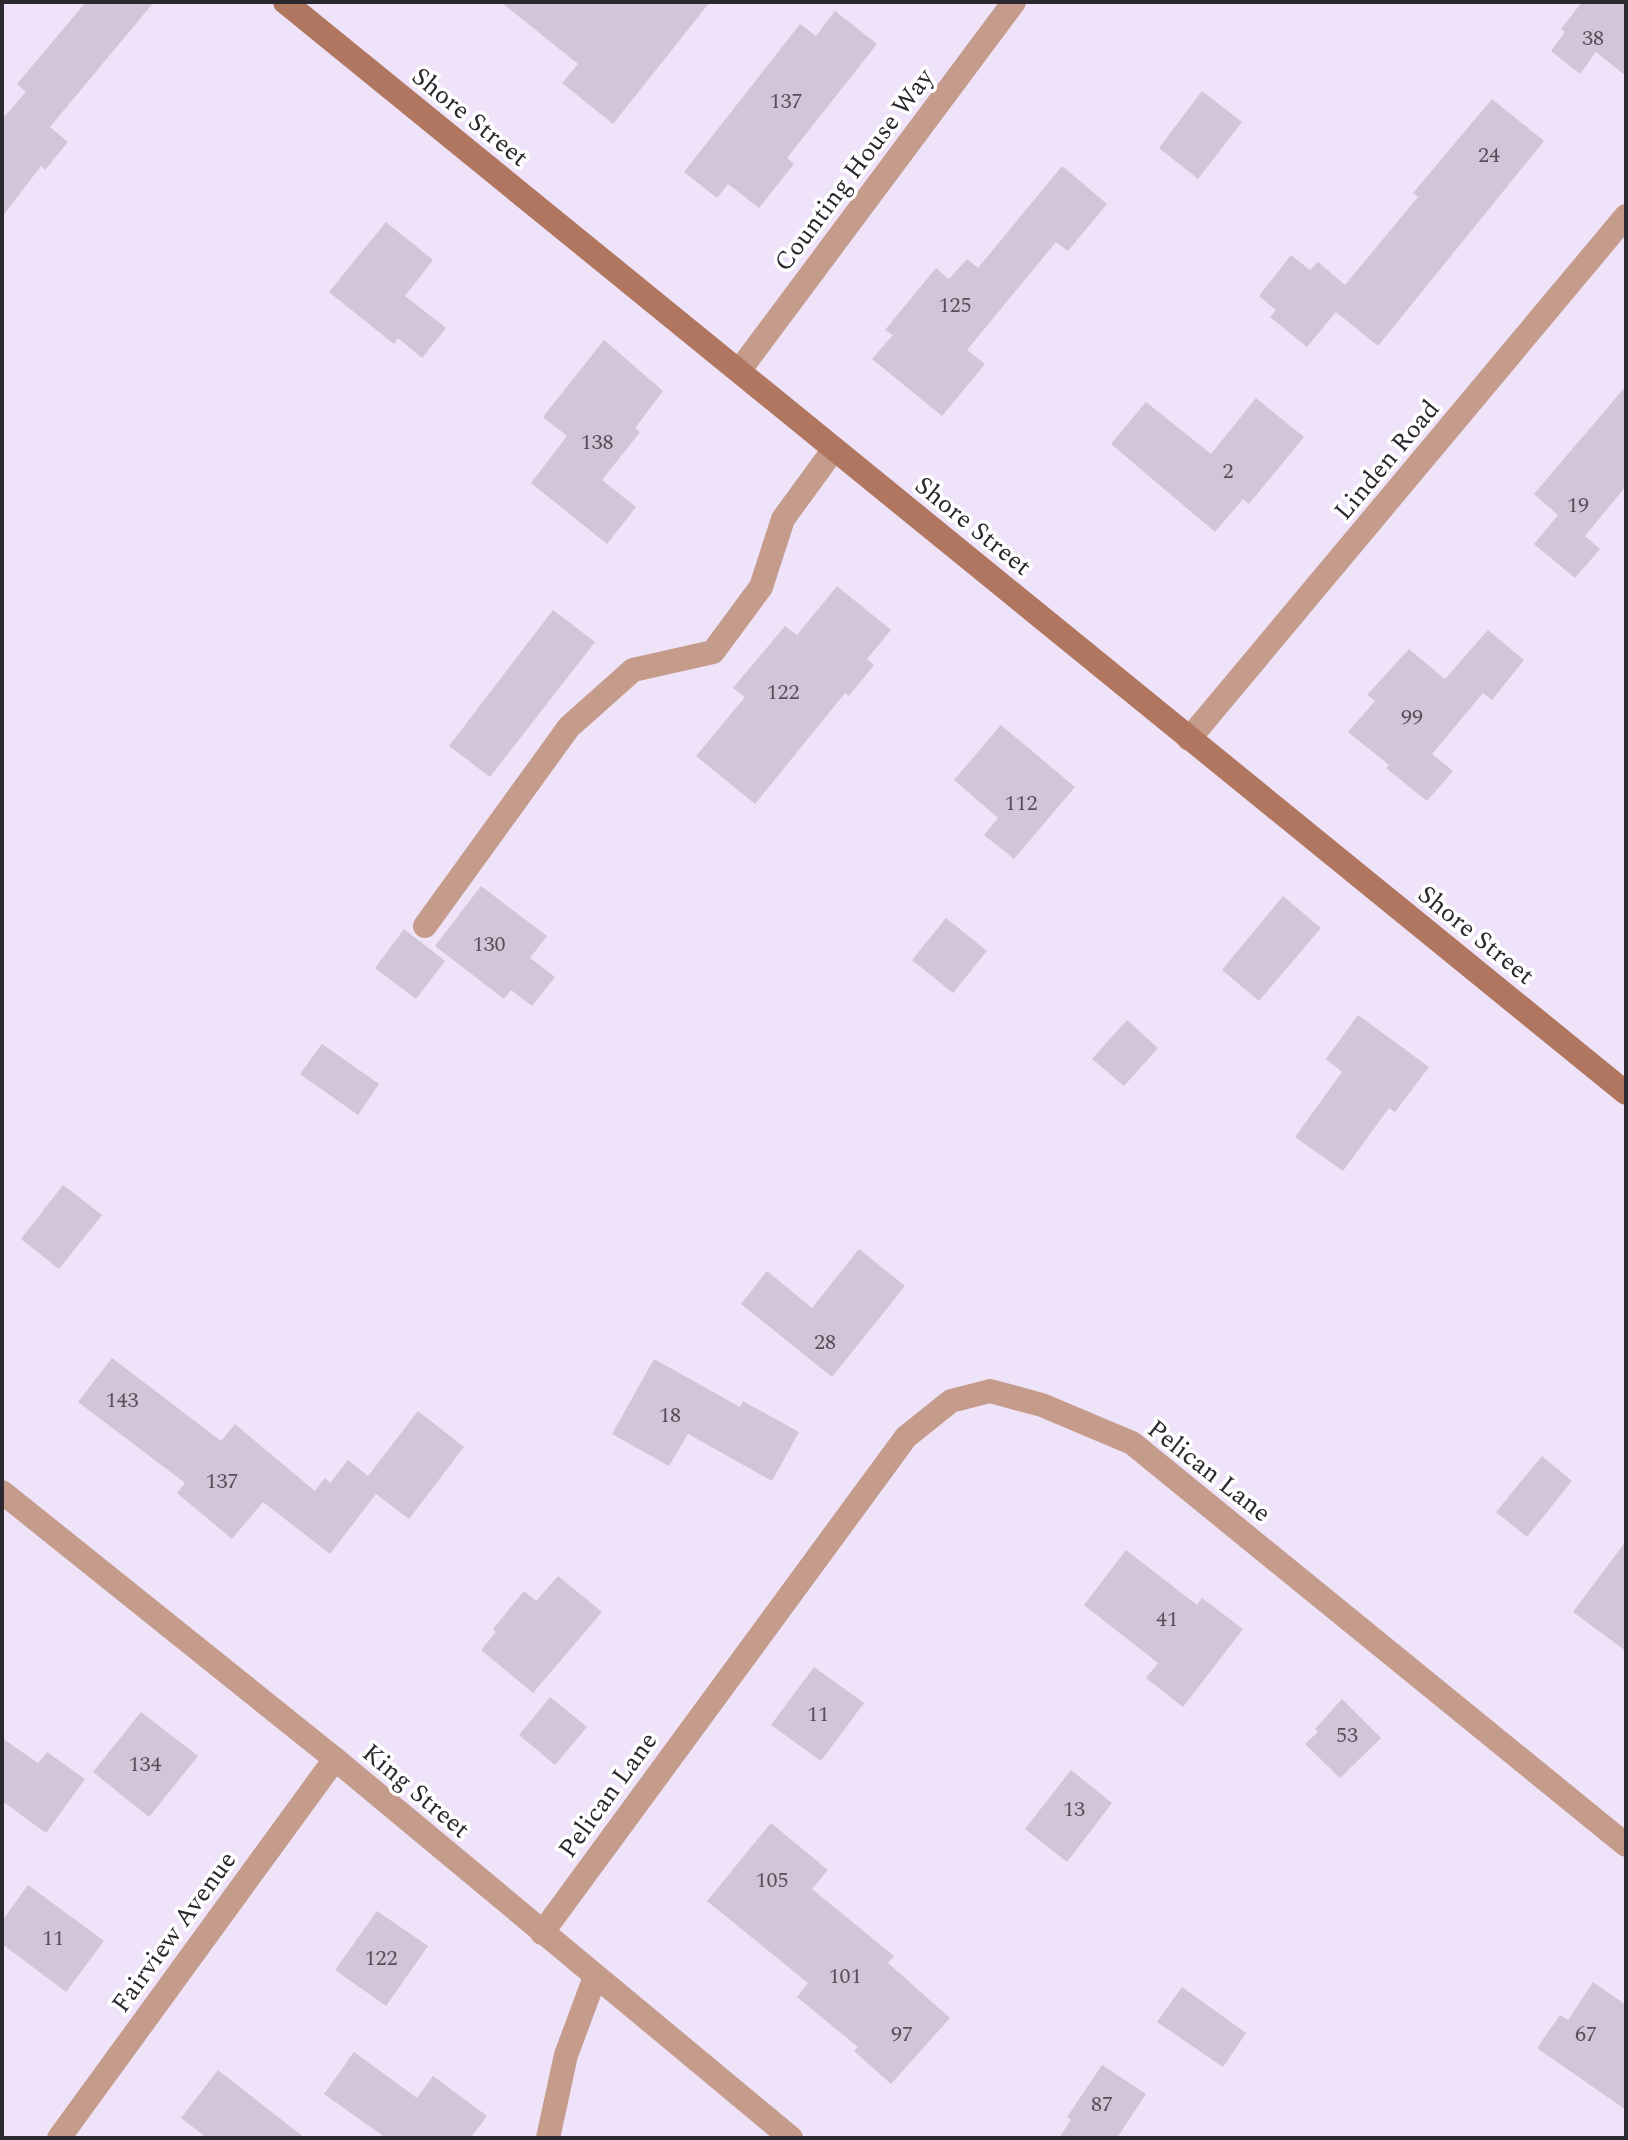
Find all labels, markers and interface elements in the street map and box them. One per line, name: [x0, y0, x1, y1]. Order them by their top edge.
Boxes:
house number: 38: [1582, 22, 1604, 55]
street label: Shore Street: [403, 57, 537, 177]
street label: Counting House Way: [764, 59, 945, 280]
house number: 137: [769, 85, 803, 118]
house number: 24: [1478, 139, 1500, 172]
house number: 125: [938, 289, 972, 322]
street label: Linden Road: [1324, 391, 1450, 529]
house number: 138: [580, 426, 614, 459]
house number: 2: [1222, 455, 1234, 488]
street label: Shore Street: [906, 466, 1040, 586]
house number: 19: [1567, 489, 1589, 522]
house number: 122: [766, 676, 800, 709]
house number: 99: [1401, 701, 1423, 734]
house number: 112: [1004, 787, 1038, 820]
street label: Shore Street: [1409, 875, 1543, 995]
house number: 130: [472, 928, 506, 961]
house number: 28: [814, 1326, 836, 1359]
house number: 143: [105, 1384, 139, 1417]
house number: 18: [659, 1399, 681, 1432]
street label: Pelican Lane: [1138, 1410, 1280, 1532]
house number: 137: [205, 1465, 239, 1498]
house number: 41: [1156, 1603, 1178, 1636]
house number: 11: [807, 1698, 829, 1731]
house number: 53: [1336, 1719, 1358, 1752]
street label: Pelican Lane: [548, 1723, 668, 1867]
street label: King Street: [353, 1734, 479, 1848]
house number: 134: [128, 1748, 162, 1781]
house number: 13: [1063, 1793, 1085, 1826]
street label: Fairview Avenue: [101, 1843, 247, 2021]
house number: 105: [755, 1864, 789, 1897]
house number: 11: [42, 1922, 64, 1955]
house number: 122: [364, 1942, 398, 1975]
house number: 101: [828, 1960, 862, 1993]
house number: 97: [891, 2018, 913, 2051]
house number: 67: [1575, 2018, 1597, 2051]
house number: 87: [1091, 2088, 1113, 2121]

